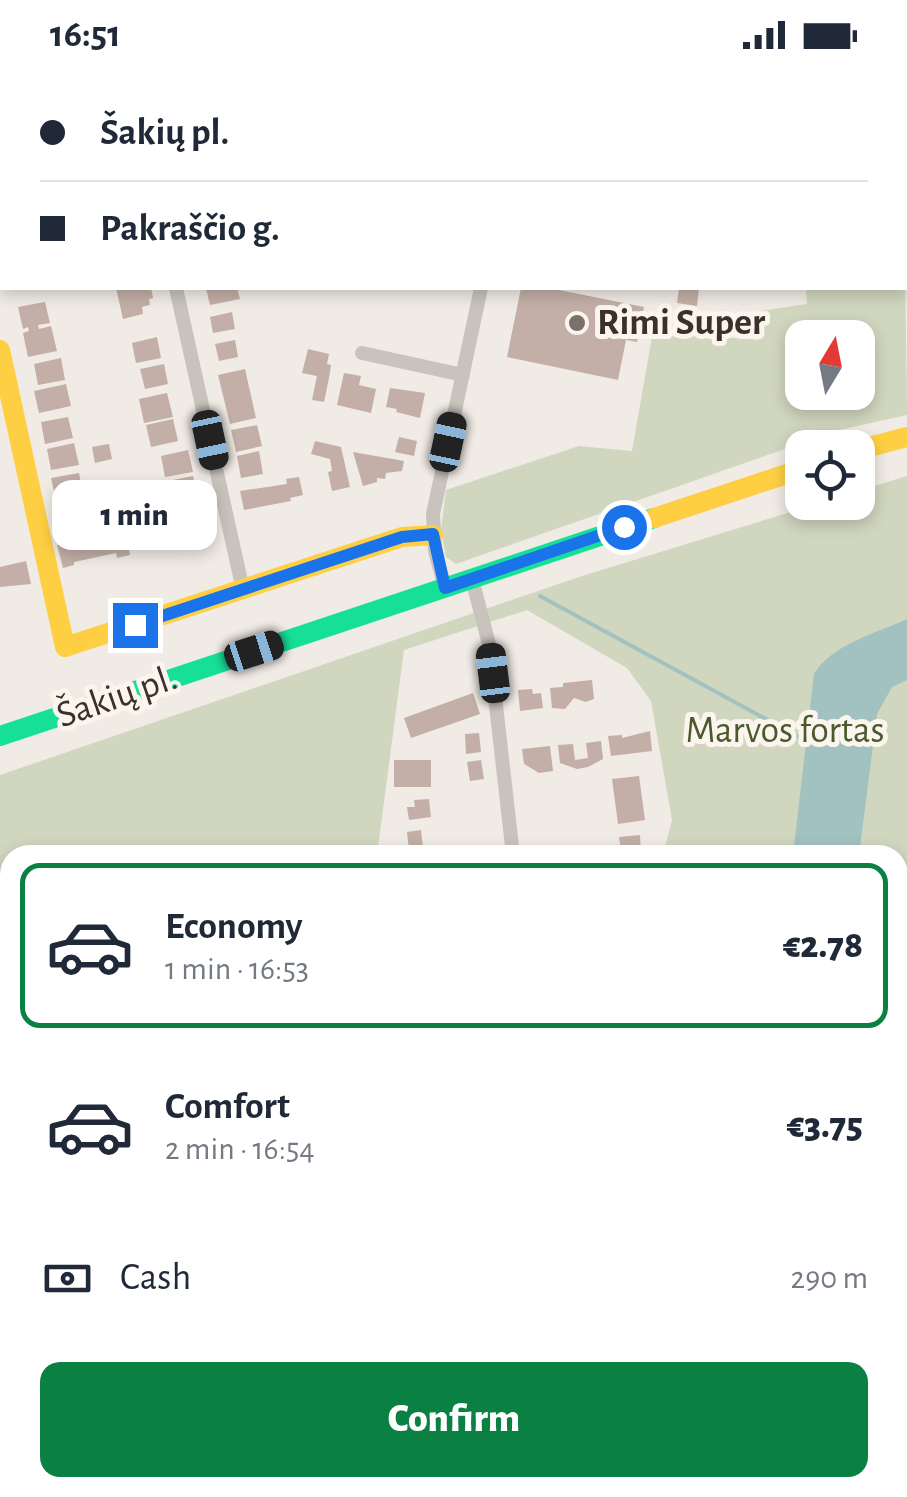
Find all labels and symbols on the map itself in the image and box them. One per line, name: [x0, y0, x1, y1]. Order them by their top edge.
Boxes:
place label: Rimi Super: [597, 304, 766, 342]
marker: Rimi Super: [566, 312, 588, 334]
north arrow: [785, 320, 875, 410]
car: [189, 408, 231, 472]
car: [427, 410, 469, 474]
callout: 1 min: [52, 480, 218, 550]
route start: [602, 505, 647, 550]
route end: [113, 603, 158, 648]
car: [221, 627, 287, 675]
car: [474, 641, 512, 705]
street label: Šakių pl.: [51, 656, 182, 735]
park label: Marvos fortas: [685, 712, 885, 750]

